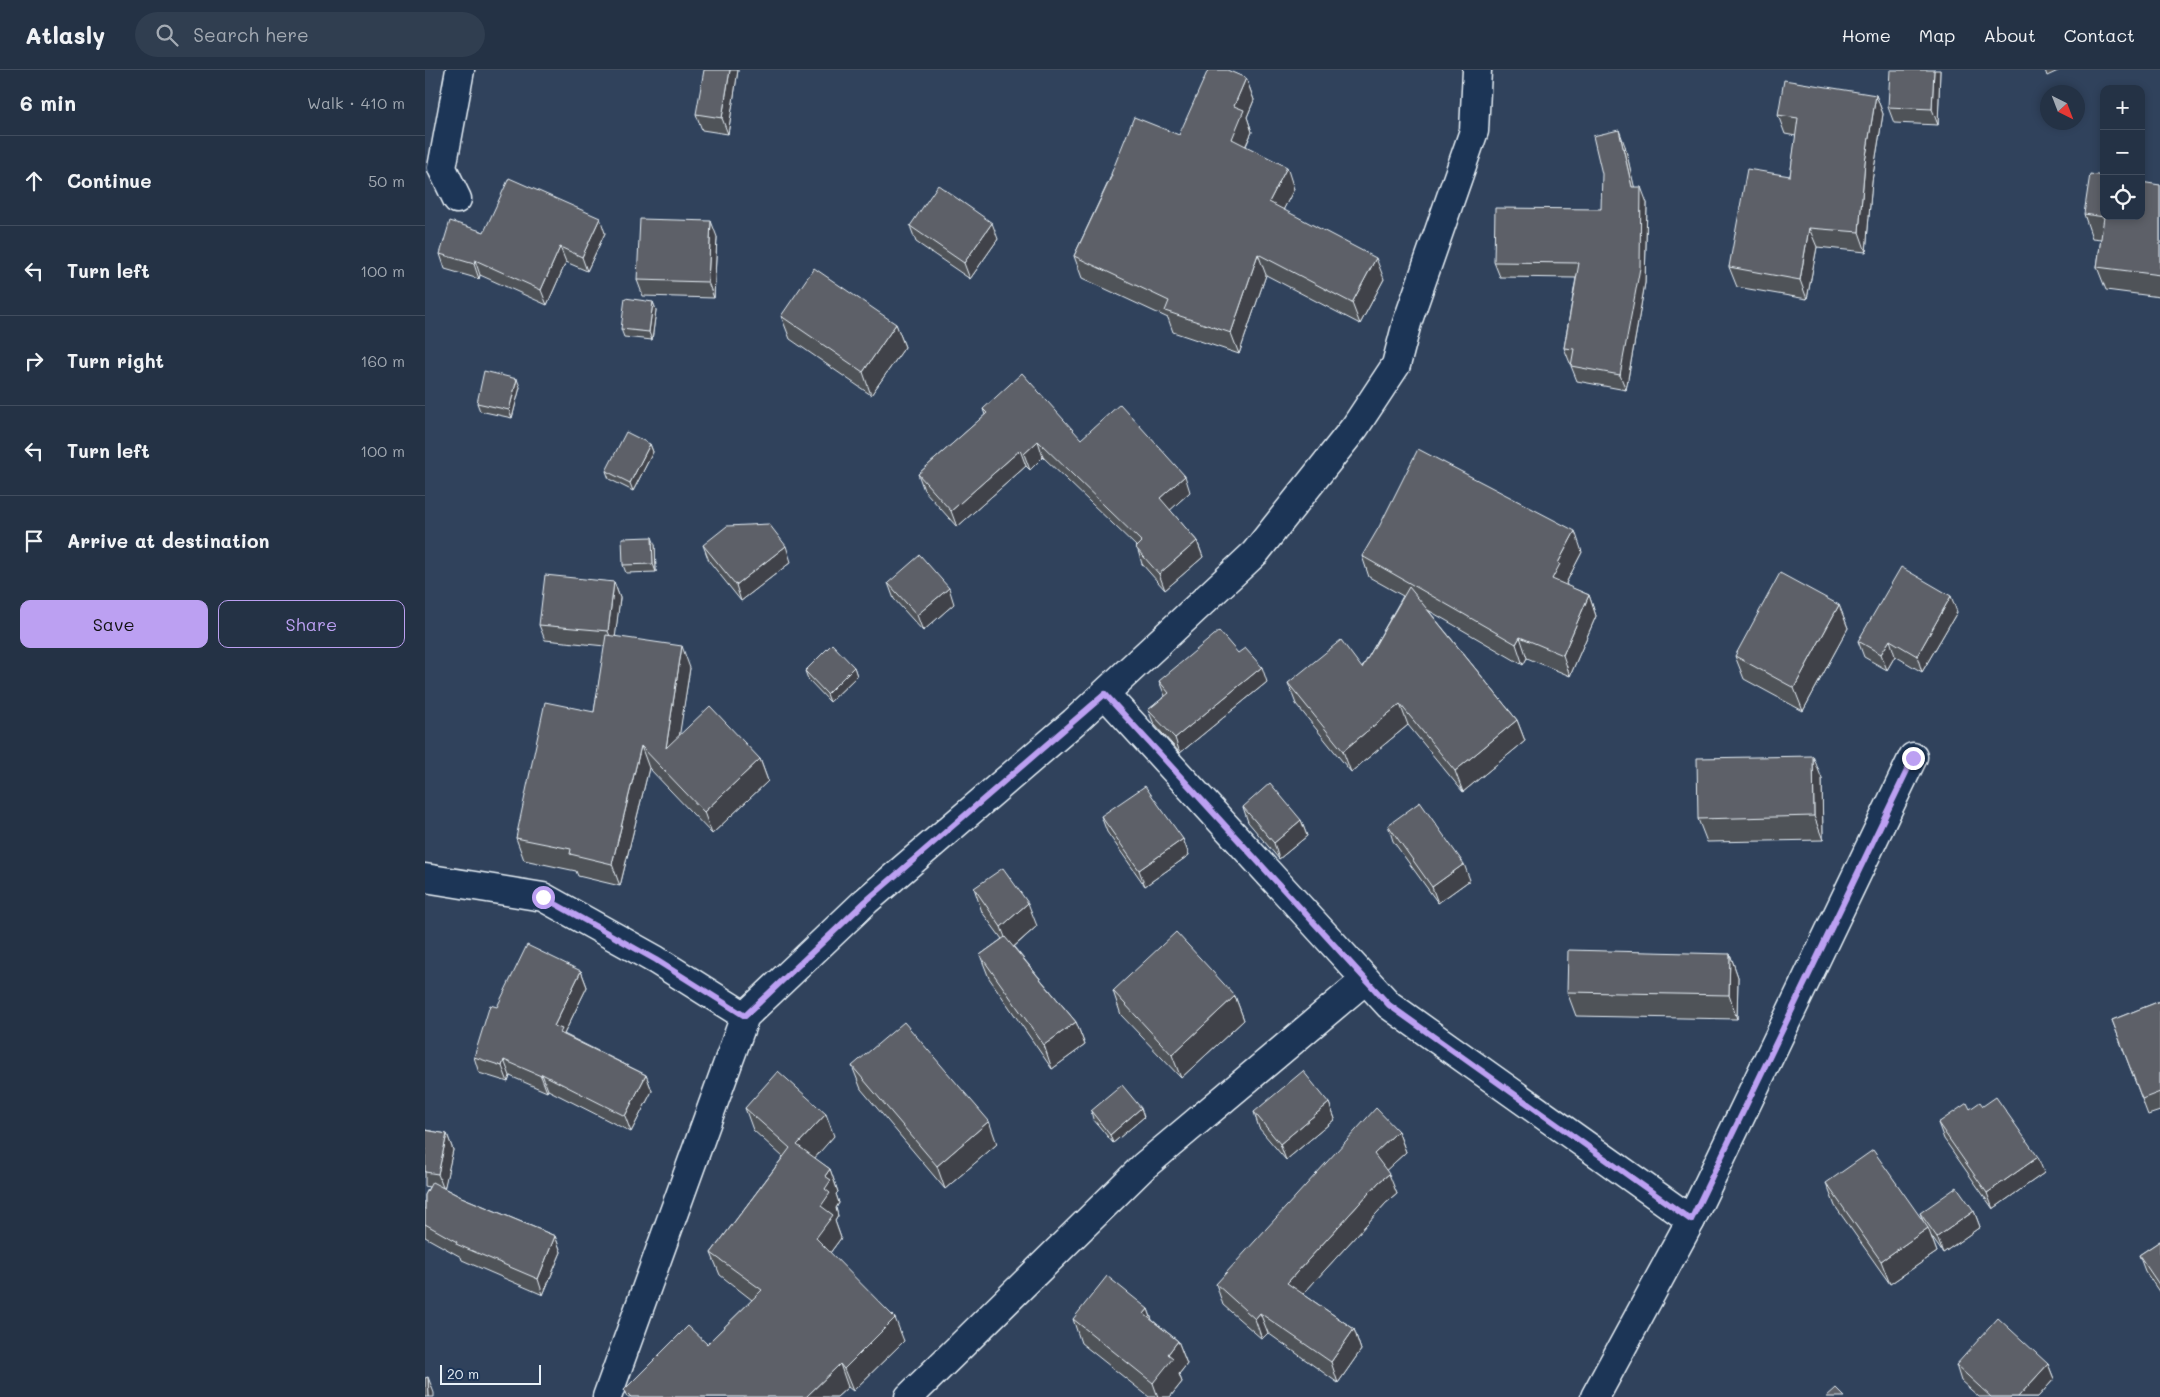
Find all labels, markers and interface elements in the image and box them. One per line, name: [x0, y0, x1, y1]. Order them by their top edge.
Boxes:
search box: [135, 12, 485, 57]
text: Atlasly: [25, 19, 105, 50]
icon: search: [153, 21, 181, 49]
text: Search here: [193, 22, 309, 47]
text: Home: [1842, 23, 1891, 47]
text: Map: [1919, 23, 1955, 47]
text: About: [1983, 23, 2036, 47]
text: Contact: [2064, 23, 2135, 47]
north arrow: [2040, 85, 2085, 130]
map controls: [2100, 85, 2145, 220]
button: +: [2100, 85, 2145, 130]
text: 6 min: [20, 89, 76, 116]
text: Walk · 410 m: [307, 92, 405, 113]
button: −: [2100, 130, 2145, 175]
icon: ahead: [20, 167, 48, 195]
text: Continue: [67, 168, 152, 193]
text: 50 m: [368, 170, 405, 191]
button: locate: [2100, 175, 2145, 220]
icon: left: [20, 257, 48, 285]
text: Turn left: [67, 258, 150, 283]
text: 100 m: [360, 260, 405, 281]
icon: right: [20, 347, 48, 375]
text: Turn right: [67, 348, 164, 373]
text: 160 m: [360, 350, 405, 371]
icon: left: [20, 437, 48, 465]
text: Turn left: [67, 438, 150, 463]
text: 100 m: [360, 440, 405, 461]
icon: arrive: [20, 527, 48, 555]
text: Arrive at destination: [67, 528, 270, 553]
button: Save: [20, 600, 208, 648]
button: Share: [218, 600, 405, 648]
route end: [1902, 747, 1925, 770]
route start: [532, 886, 555, 909]
scale bar: [440, 1362, 541, 1385]
text: 20 m: [447, 1364, 479, 1383]

